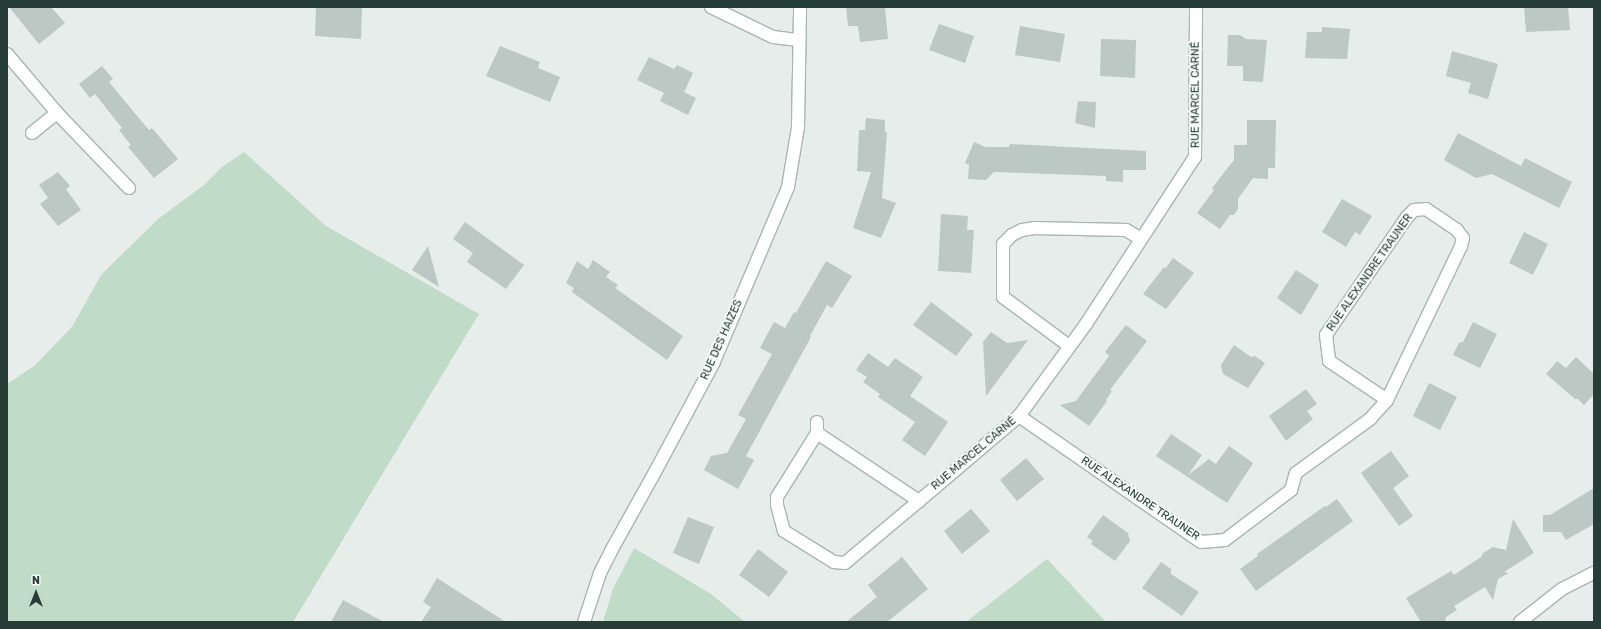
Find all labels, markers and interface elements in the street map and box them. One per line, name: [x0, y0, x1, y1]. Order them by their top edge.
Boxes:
street label: RUE MARCEL CARNÉ: [1189, 42, 1203, 148]
street label: RUE ALEXANDRE TRAUNER: [1324, 212, 1416, 334]
street label: RUE DES HAIZES: [698, 298, 746, 382]
street label: RUE MARCEL CARNÉ: [929, 415, 1019, 493]
street label: RUE ALEXANDRE TRAUNER: [1078, 454, 1202, 544]
north arrow: [16, 573, 56, 613]
text: N: [32, 574, 40, 587]

